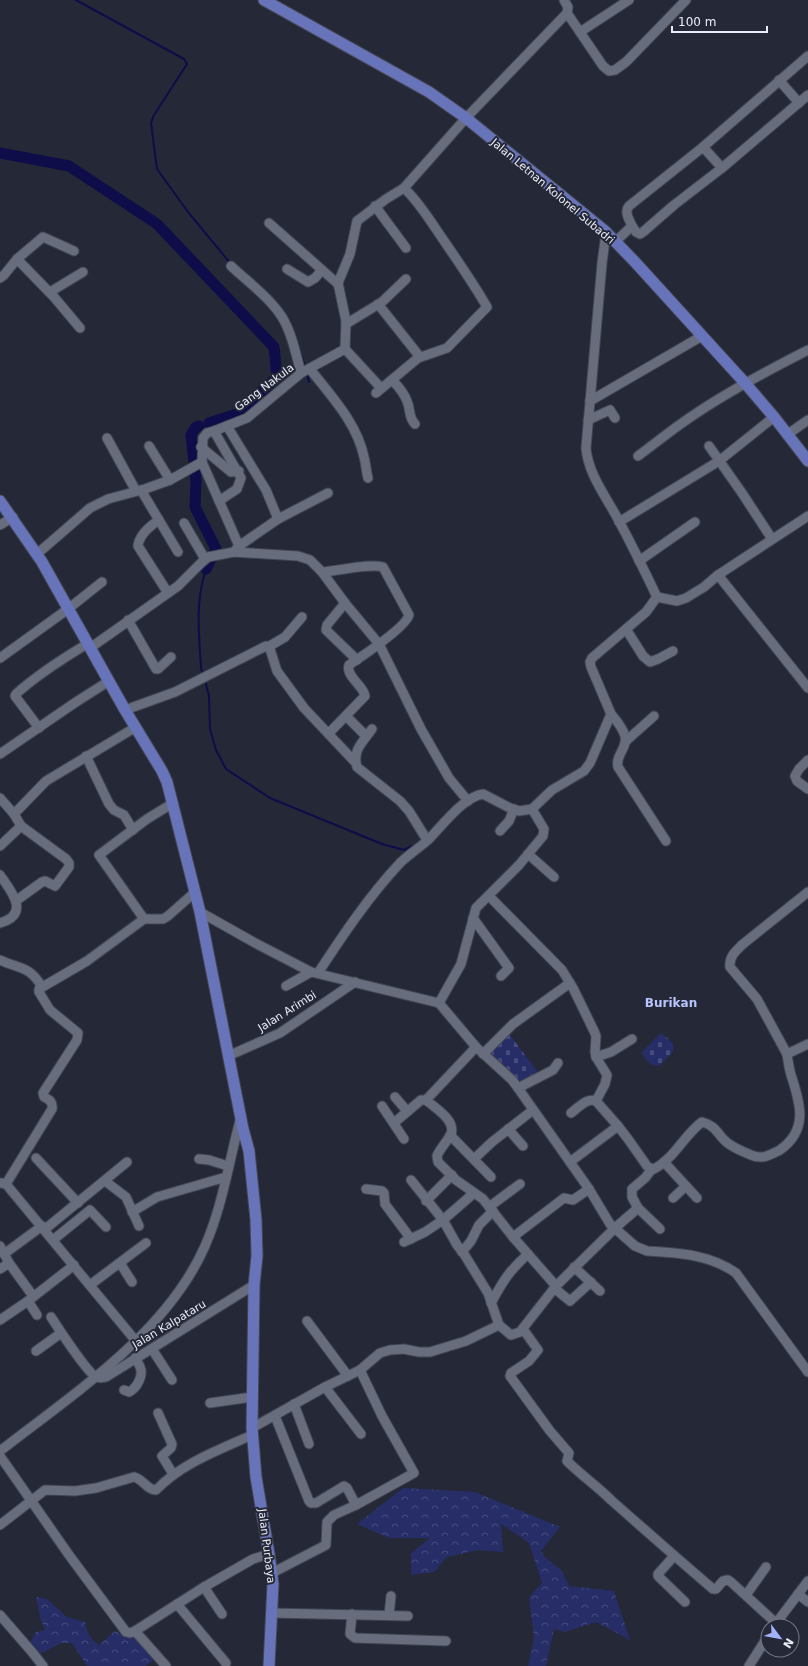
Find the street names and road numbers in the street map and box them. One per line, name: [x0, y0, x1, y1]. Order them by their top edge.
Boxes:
street label: Jalan Letnan Kolonel Subadri: [488, 135, 617, 247]
street label: Gang Nakula: [232, 361, 296, 414]
street label: Jalan Arimbi: [255, 988, 319, 1035]
street label: Jalan Kalpataru: [129, 1297, 208, 1352]
street label: Jalan Purbaya: [255, 1507, 278, 1584]

